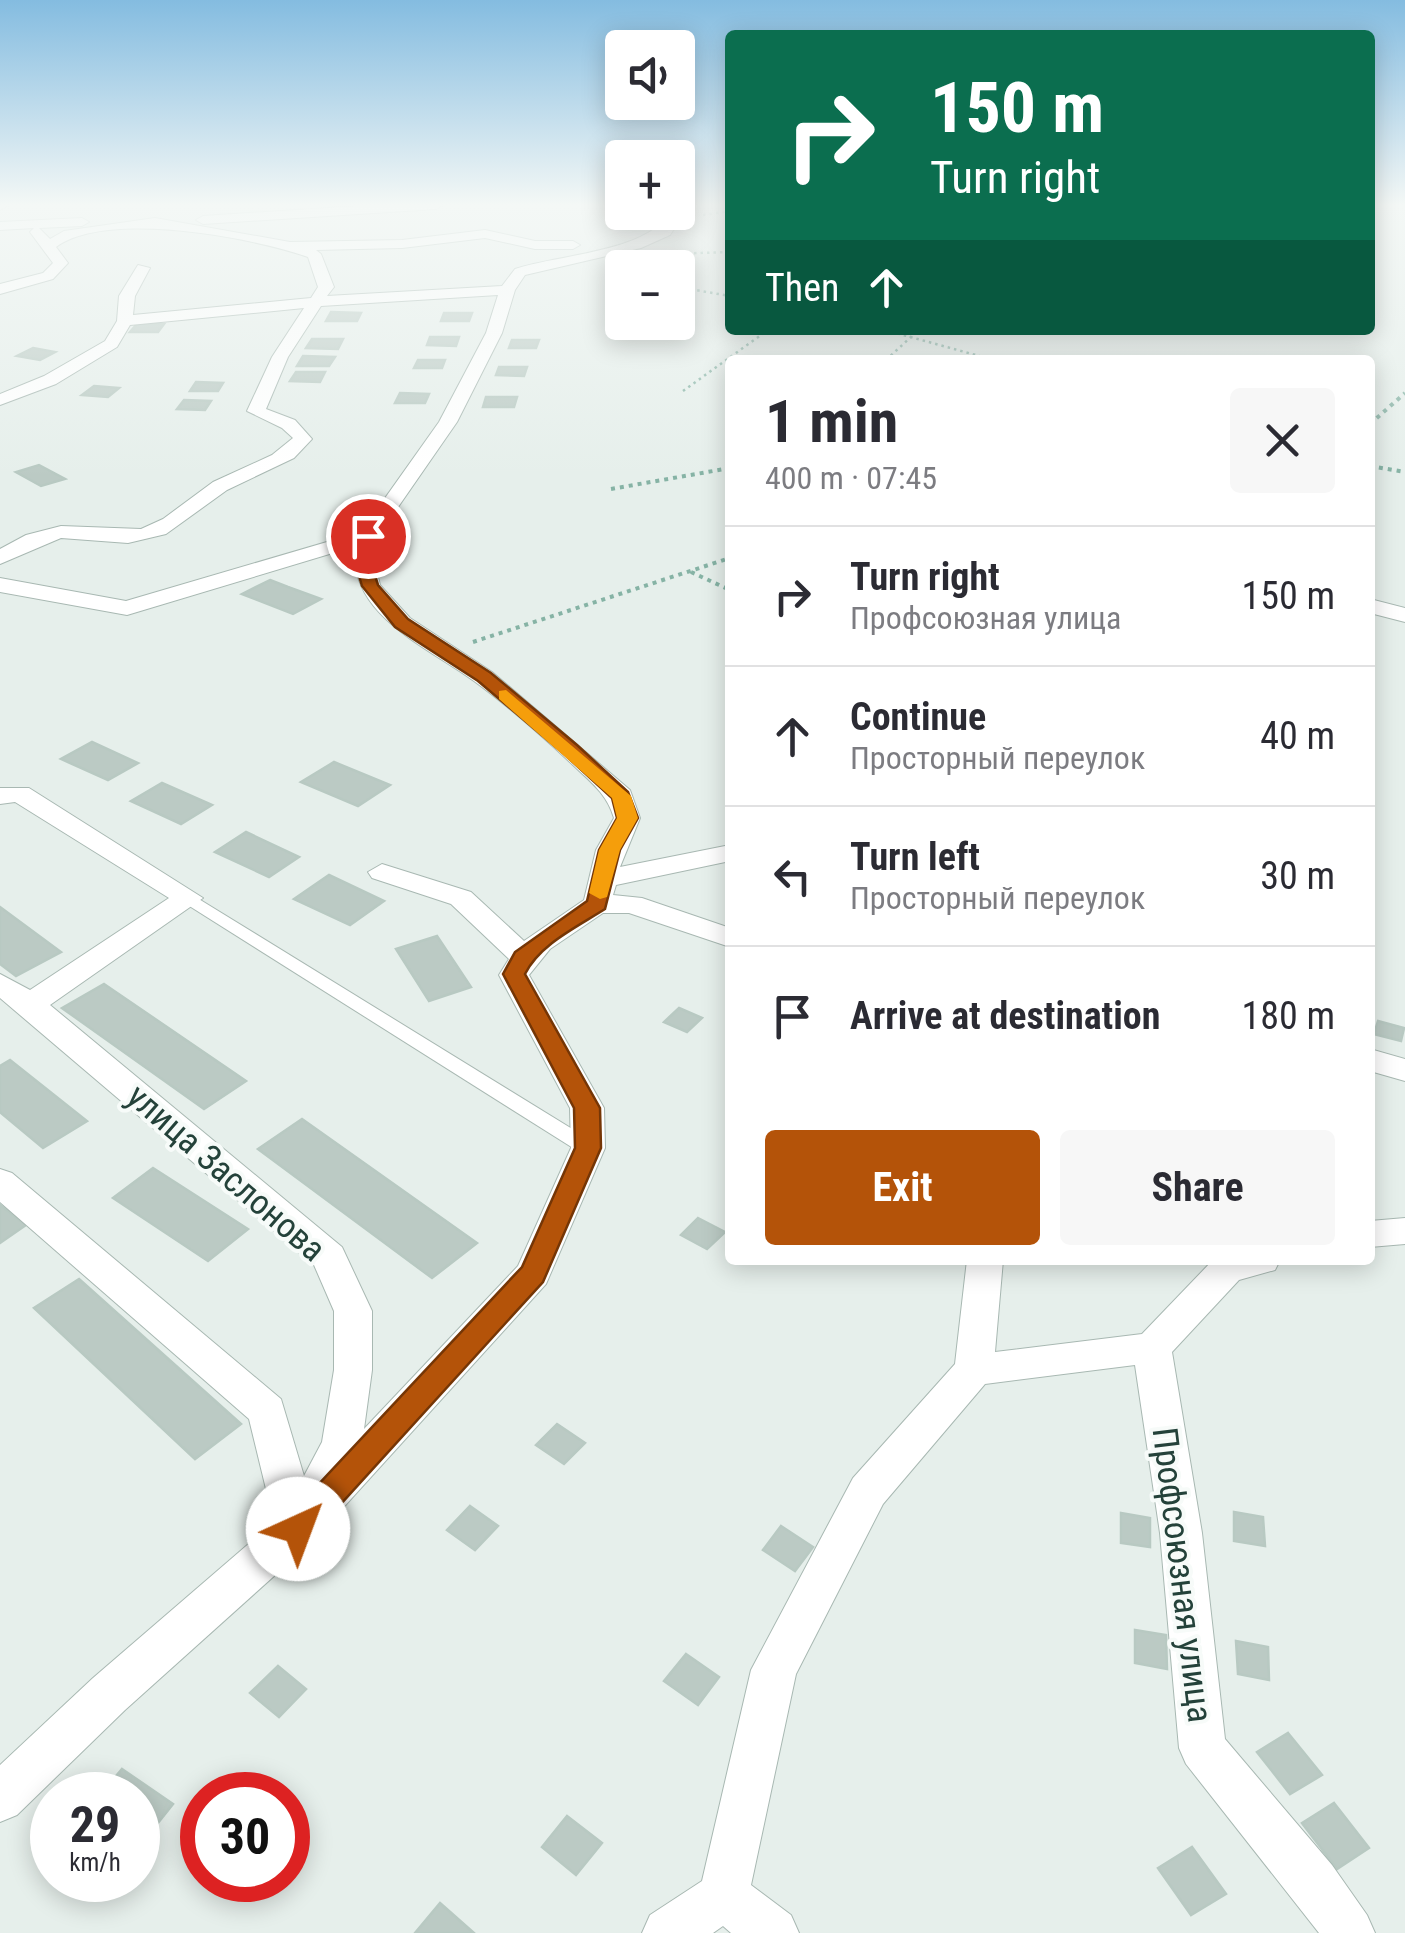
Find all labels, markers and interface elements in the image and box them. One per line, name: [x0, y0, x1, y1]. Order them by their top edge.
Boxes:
map controls: [605, 30, 695, 340]
button: sound: [605, 30, 695, 120]
text: 150 m: [930, 67, 1104, 149]
icon: right: [765, 70, 895, 200]
button: +: [605, 140, 695, 230]
text: Turn right: [930, 151, 1100, 204]
button: −: [605, 250, 695, 340]
icon: ahead: [859, 260, 914, 315]
text: Then: [765, 266, 839, 310]
text: 1 min: [765, 386, 898, 457]
button: close: [1230, 388, 1335, 493]
text: 400 m · 07:45: [765, 459, 937, 497]
pin: [326, 494, 411, 579]
icon: arrive: [341, 509, 396, 564]
text: Turn right: [850, 555, 1000, 599]
icon: right: [765, 569, 820, 624]
text: 150 m: [1241, 574, 1335, 618]
text: Профсоюзная улица: [850, 599, 1121, 637]
text: Continue: [850, 695, 986, 739]
icon: ahead: [765, 709, 820, 764]
text: 40 m: [1260, 714, 1335, 758]
text: Просторный переулок: [850, 739, 1145, 777]
text: Turn left: [850, 835, 980, 879]
icon: left: [765, 849, 820, 904]
text: 30 m: [1260, 854, 1335, 898]
text: Просторный переулок: [850, 879, 1145, 917]
icon: arrive: [765, 989, 820, 1044]
text: Arrive at destination: [850, 994, 1160, 1038]
text: 180 m: [1241, 994, 1335, 1038]
street label: улица Заслонова: [119, 1076, 333, 1270]
button: Exit: [765, 1130, 1040, 1245]
button: Share: [1060, 1130, 1335, 1245]
street label: Профсоюзная улица: [1144, 1425, 1220, 1725]
position arrow: [246, 1477, 350, 1581]
speed limit sign: 30: [180, 1772, 310, 1902]
text: 29: [70, 1796, 120, 1854]
text: km/h: [69, 1848, 121, 1877]

